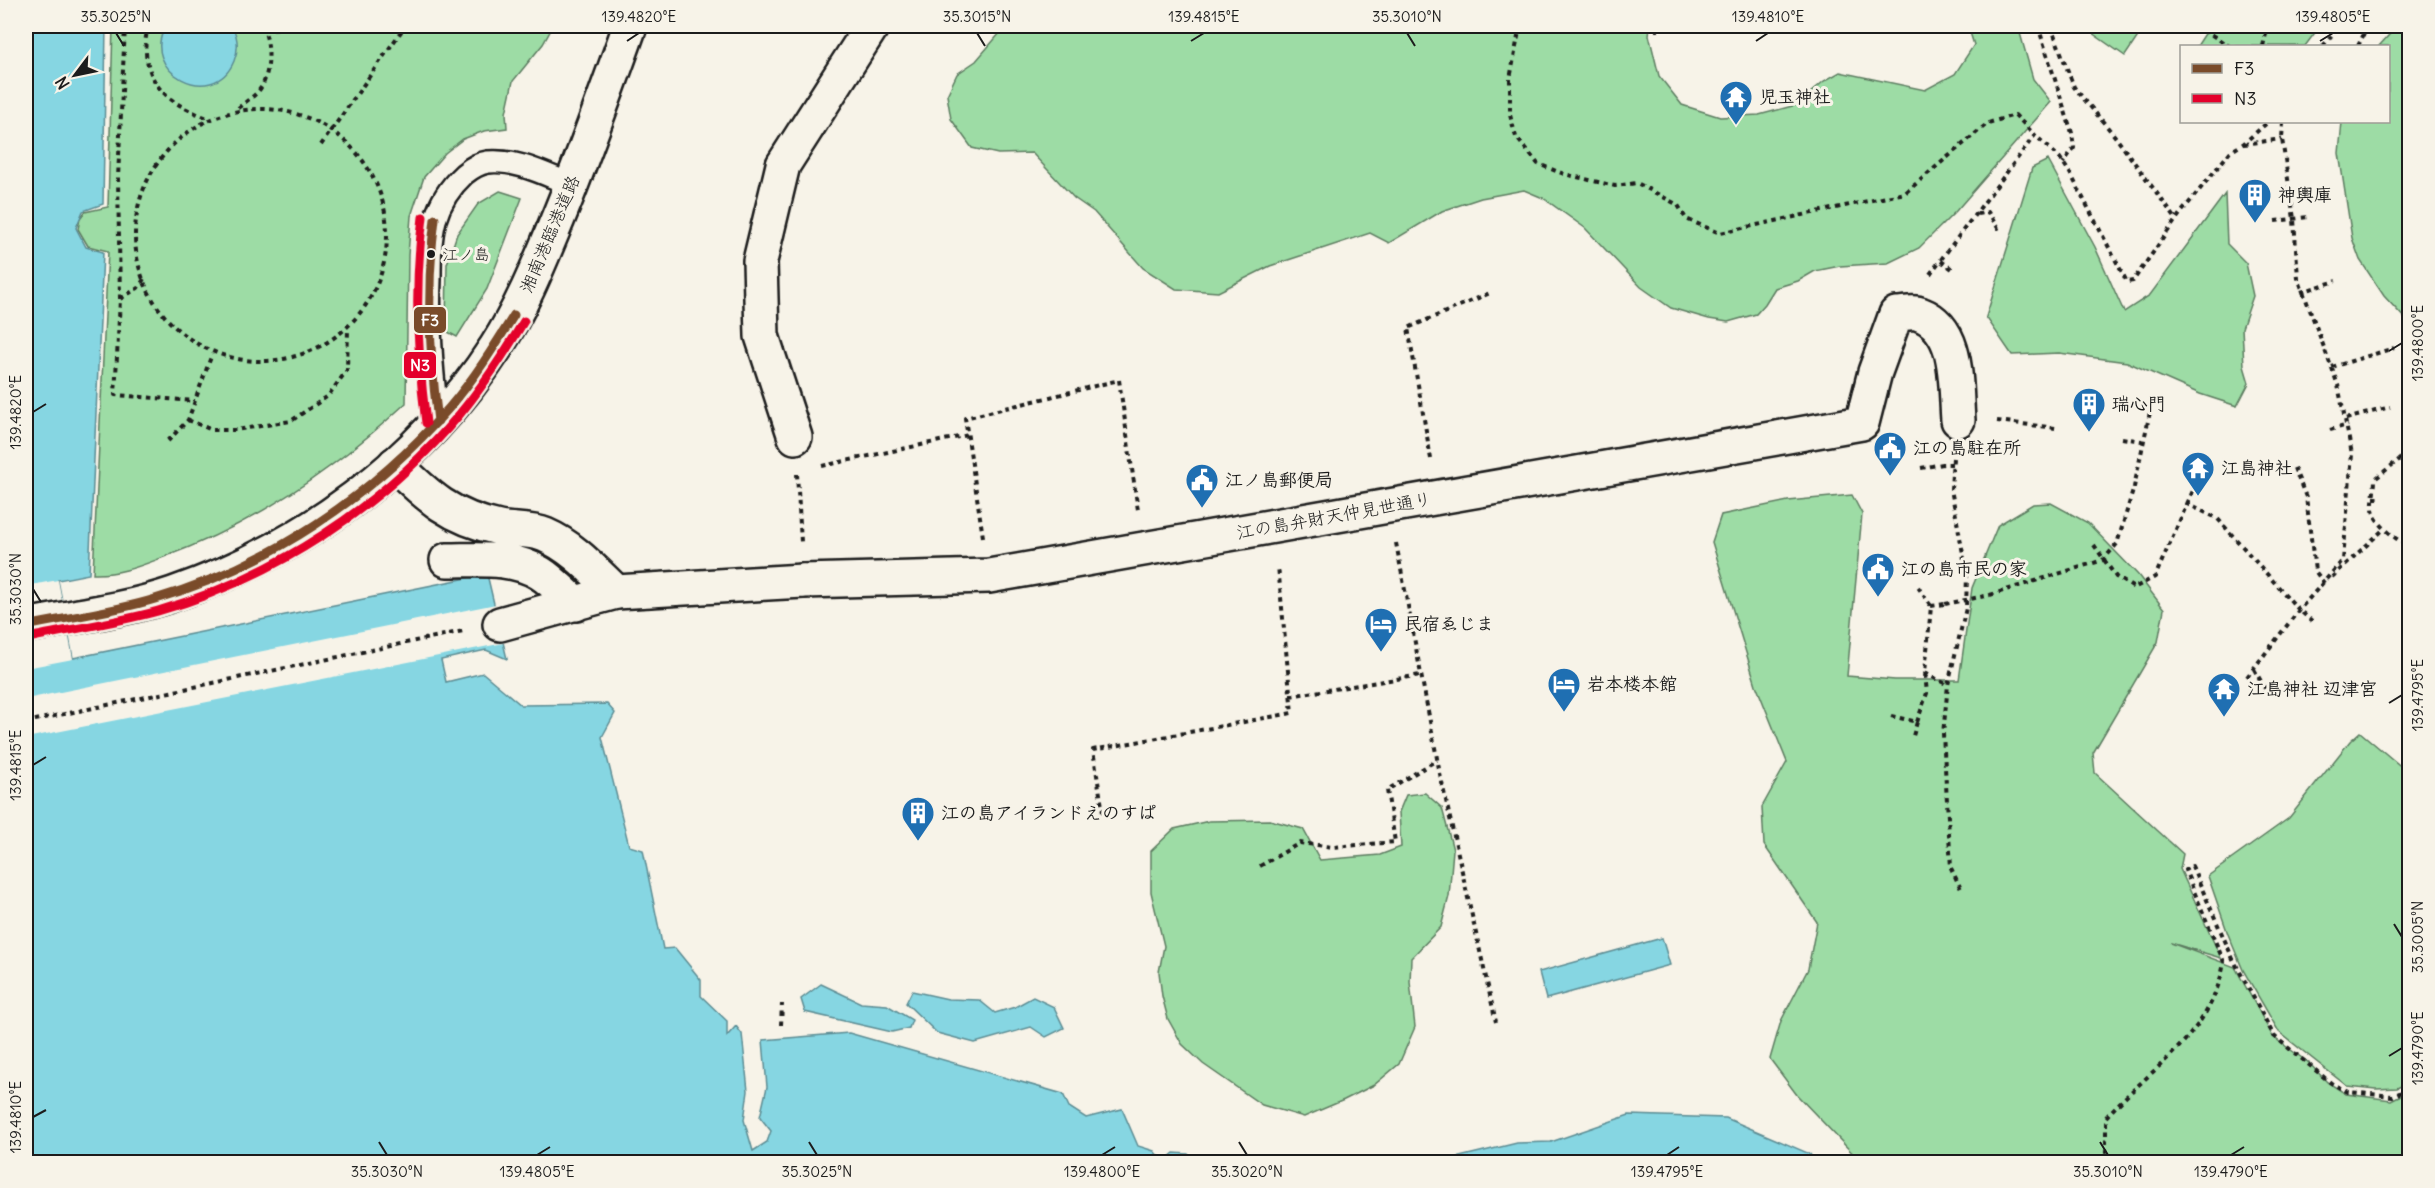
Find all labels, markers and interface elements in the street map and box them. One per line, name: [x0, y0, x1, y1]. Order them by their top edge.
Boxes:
text: 35.3025°N: [81, 7, 151, 26]
text: 139.4820°E: [602, 7, 677, 26]
text: 35.3015°N: [943, 7, 1011, 26]
text: 139.4815°E: [1168, 7, 1240, 26]
text: 35.3010°N: [1372, 7, 1442, 26]
text: 139.4810°E: [1732, 7, 1804, 26]
text: 139.4805°E: [2295, 7, 2371, 26]
north arrow: [45, 45, 105, 105]
legend: [2180, 45, 2390, 123]
text: F3: [2234, 57, 2254, 80]
text: N: [51, 73, 74, 93]
temple icon: 児玉神社: [1718, 79, 1754, 126]
place label: 児玉神社: [1759, 85, 1831, 108]
text: N3: [2234, 87, 2257, 110]
street label: 湘南港臨港道路: [514, 171, 585, 296]
building icon: 神輿庫: [2237, 177, 2273, 224]
place label: 神輿庫: [2278, 183, 2332, 206]
place label: 江ノ島: [442, 244, 490, 264]
marker: 江ノ島: [425, 248, 437, 260]
text: 139.4800°E: [2408, 305, 2427, 381]
line badge: F3: [413, 306, 447, 334]
text: F3: [421, 310, 439, 330]
line badge: N3: [403, 351, 437, 379]
text: N3: [410, 355, 430, 375]
text: 139.4820°E: [6, 374, 25, 449]
building icon: 瑞心門: [2071, 386, 2107, 433]
place label: 瑞心門: [2112, 392, 2166, 415]
public building icon: 江の島駐在所: [1872, 430, 1908, 477]
place label: 江の島駐在所: [1913, 436, 2021, 459]
temple icon: 江島神社: [2180, 450, 2216, 497]
place label: 江島神社: [2221, 456, 2293, 479]
public building icon: 江ノ島郵便局: [1184, 462, 1220, 509]
place label: 江ノ島郵便局: [1225, 468, 1333, 491]
street label: 江の島弁財天仲見世通り: [1234, 487, 1433, 544]
public building icon: 江の島市民の家: [1860, 551, 1896, 598]
text: 35.3030°N: [6, 553, 25, 625]
place label: 江の島市民の家: [1901, 557, 2027, 580]
hotel icon: 民宿ゑじま: [1363, 606, 1399, 653]
place label: 民宿ゑじま: [1404, 612, 1494, 635]
text: 139.4795°E: [2408, 659, 2427, 731]
hotel icon: 岩本楼本館: [1546, 666, 1582, 713]
temple icon: 江島神社 辺津宮: [2206, 671, 2242, 718]
place label: 岩本楼本館: [1587, 672, 1677, 695]
place label: 江島神社 辺津宮: [2247, 677, 2377, 700]
text: 139.4815°E: [6, 729, 25, 801]
building icon: 江の島アイランドえのすぱ: [900, 795, 936, 842]
place label: 江の島アイランドえのすぱ: [941, 801, 1156, 824]
text: 35.3005°N: [2408, 901, 2427, 973]
text: 139.4790°E: [2408, 1011, 2427, 1085]
text: 139.4810°E: [6, 1081, 25, 1153]
text: 35.3030°N: [351, 1162, 423, 1181]
text: 139.4805°E: [499, 1162, 575, 1181]
text: 35.3025°N: [782, 1162, 852, 1181]
text: 139.4800°E: [1064, 1162, 1140, 1181]
text: 35.3020°N: [1211, 1162, 1283, 1181]
text: 139.4795°E: [1631, 1162, 1703, 1181]
text: 35.3010°N: [2073, 1162, 2143, 1181]
text: 139.4790°E: [2194, 1162, 2268, 1181]

